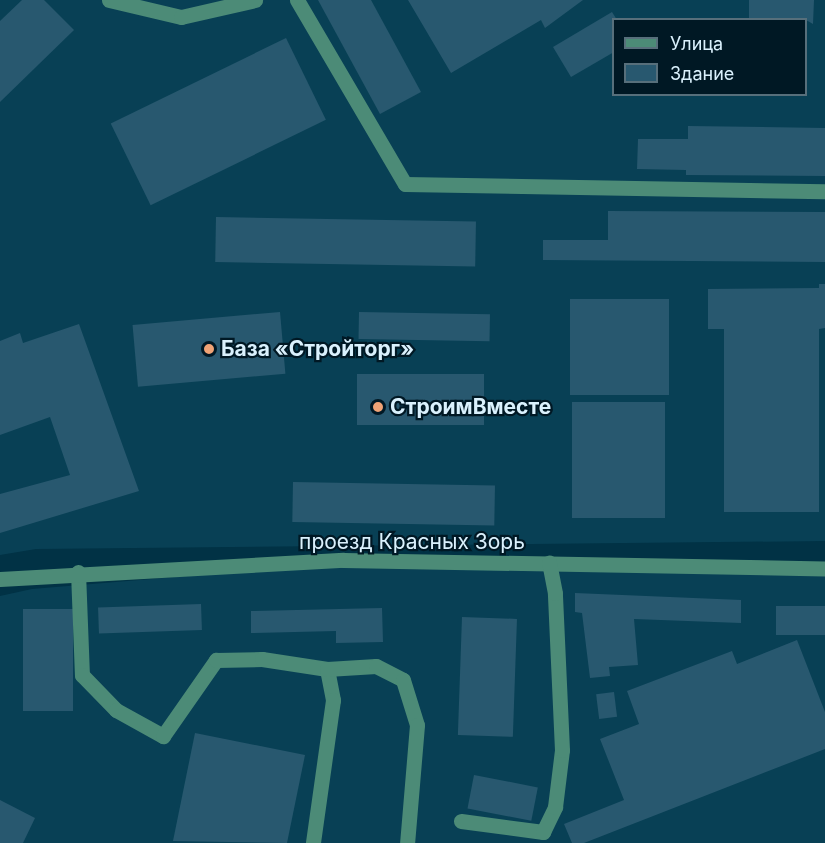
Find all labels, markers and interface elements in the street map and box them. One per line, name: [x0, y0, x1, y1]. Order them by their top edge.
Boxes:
legend: [612, 18, 807, 96]
text: Улица: [670, 33, 723, 54]
text: Здание: [670, 63, 734, 84]
place label: База «Стройторг»: [221, 336, 414, 362]
marker: База «Стройторг»: [202, 342, 216, 356]
place label: СтроимВместе: [390, 394, 551, 420]
marker: СтроимВместе: [371, 400, 385, 414]
street label: проезд Красных Зорь: [299, 529, 525, 555]

